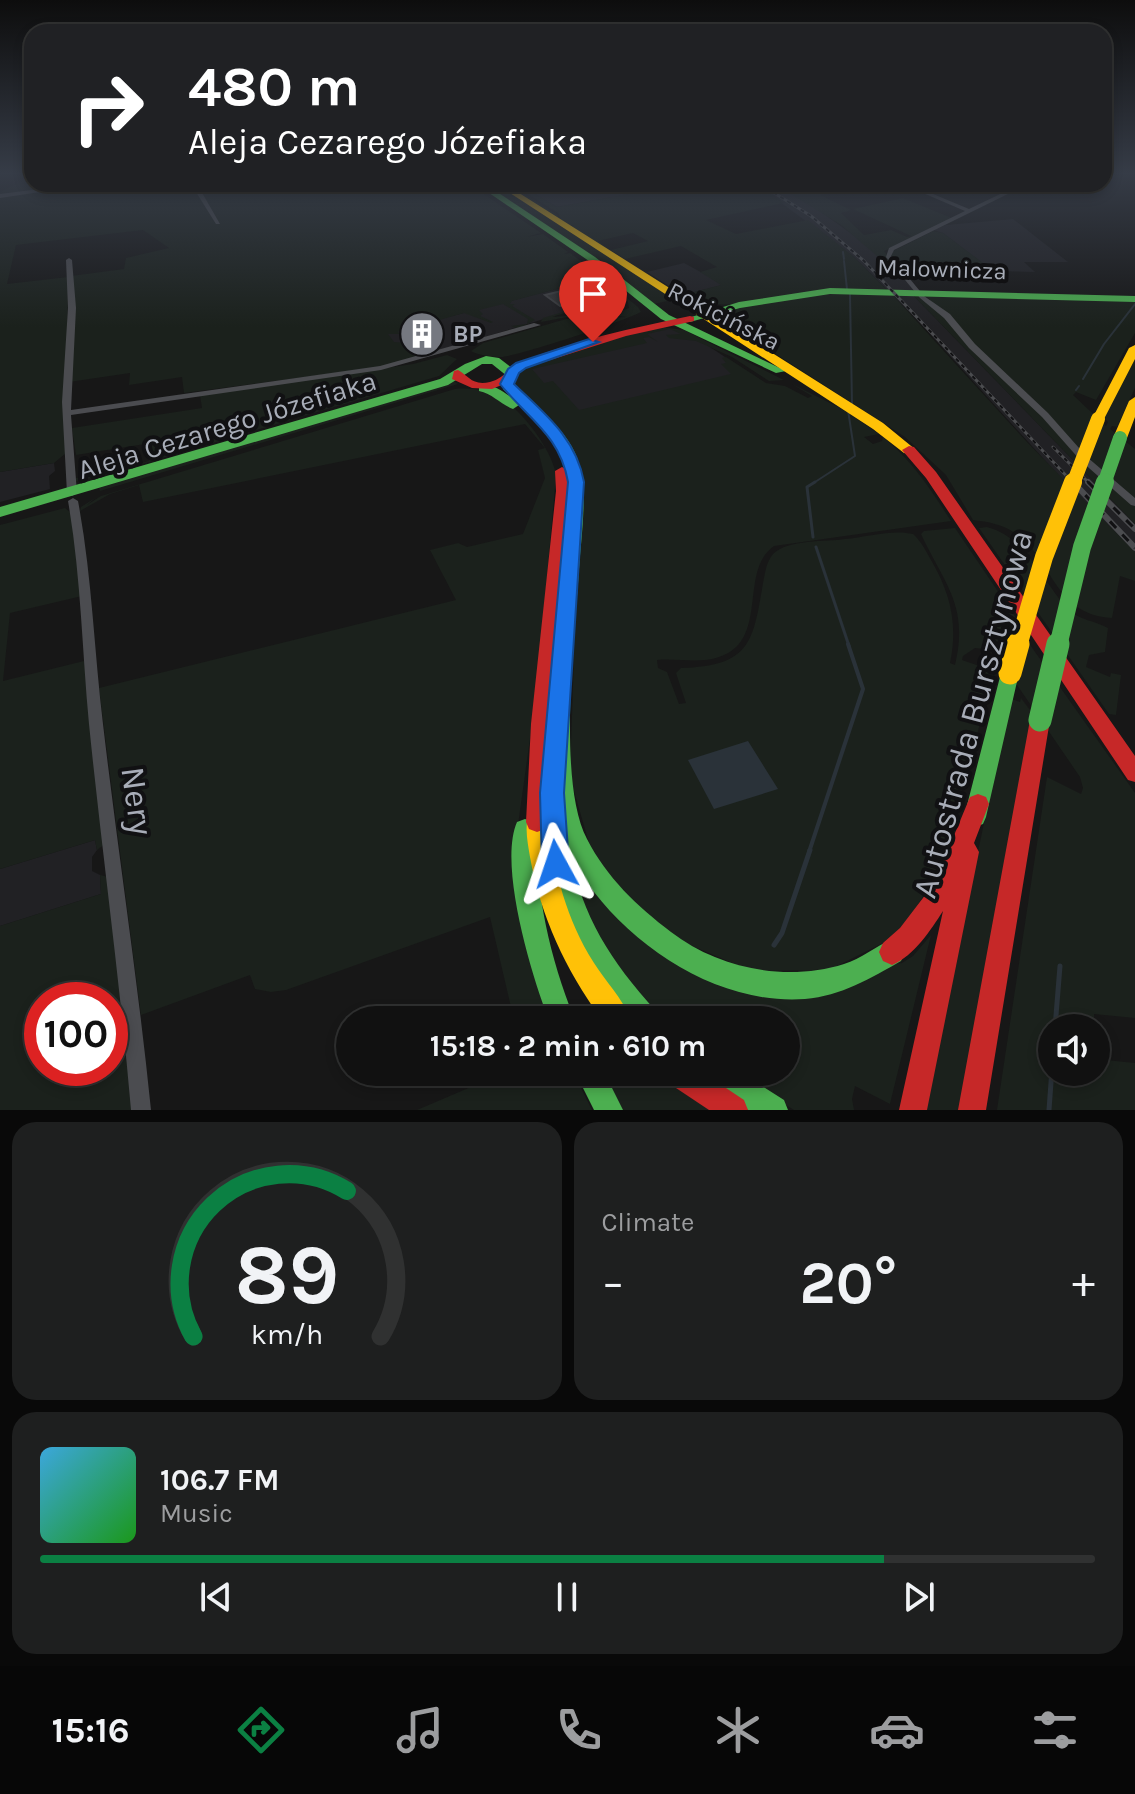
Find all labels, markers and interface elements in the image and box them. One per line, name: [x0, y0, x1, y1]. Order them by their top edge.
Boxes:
text: 480 m: [188, 54, 360, 119]
icon: right: [56, 56, 160, 160]
text: Aleja Cezarego Józefiaka: [188, 121, 587, 163]
street label: Malownicza: [877, 253, 1007, 285]
pin: [559, 260, 627, 342]
icon: arrive: [571, 272, 615, 316]
street label: Rokicińska: [663, 276, 785, 356]
building icon: BP: [398, 310, 446, 358]
place label: BP: [453, 320, 483, 348]
street label: Aleja Cezarego Józefiaka: [74, 364, 380, 486]
street label: Autostrada Bursztynowa: [905, 526, 1041, 902]
street label: Nery: [112, 764, 162, 838]
position arrow: [514, 822, 598, 906]
speed limit sign: 100: [24, 982, 128, 1086]
map controls: [1038, 1014, 1110, 1086]
button: sound: [1038, 1014, 1110, 1086]
text: 15:18 · 2 min · 610 m: [430, 1028, 706, 1064]
text: Climate: [602, 1207, 694, 1238]
text: 89: [234, 1227, 339, 1324]
text: 20°: [799, 1248, 897, 1318]
text: −: [602, 1257, 625, 1308]
text: +: [1072, 1257, 1095, 1308]
text: km/h: [251, 1318, 323, 1351]
text: 106.7 FM: [160, 1462, 279, 1498]
text: Music: [160, 1498, 233, 1529]
icon: previous: [194, 1575, 238, 1619]
icon: pause: [545, 1575, 589, 1619]
icon: next: [897, 1575, 941, 1619]
icon: directions: [233, 1702, 289, 1758]
icon: music: [392, 1702, 448, 1758]
icon: phone: [551, 1702, 607, 1758]
icon: climate: [710, 1702, 766, 1758]
icon: car: [869, 1702, 925, 1758]
icon: filters: [1027, 1702, 1083, 1758]
text: 15:16: [51, 1709, 130, 1751]

